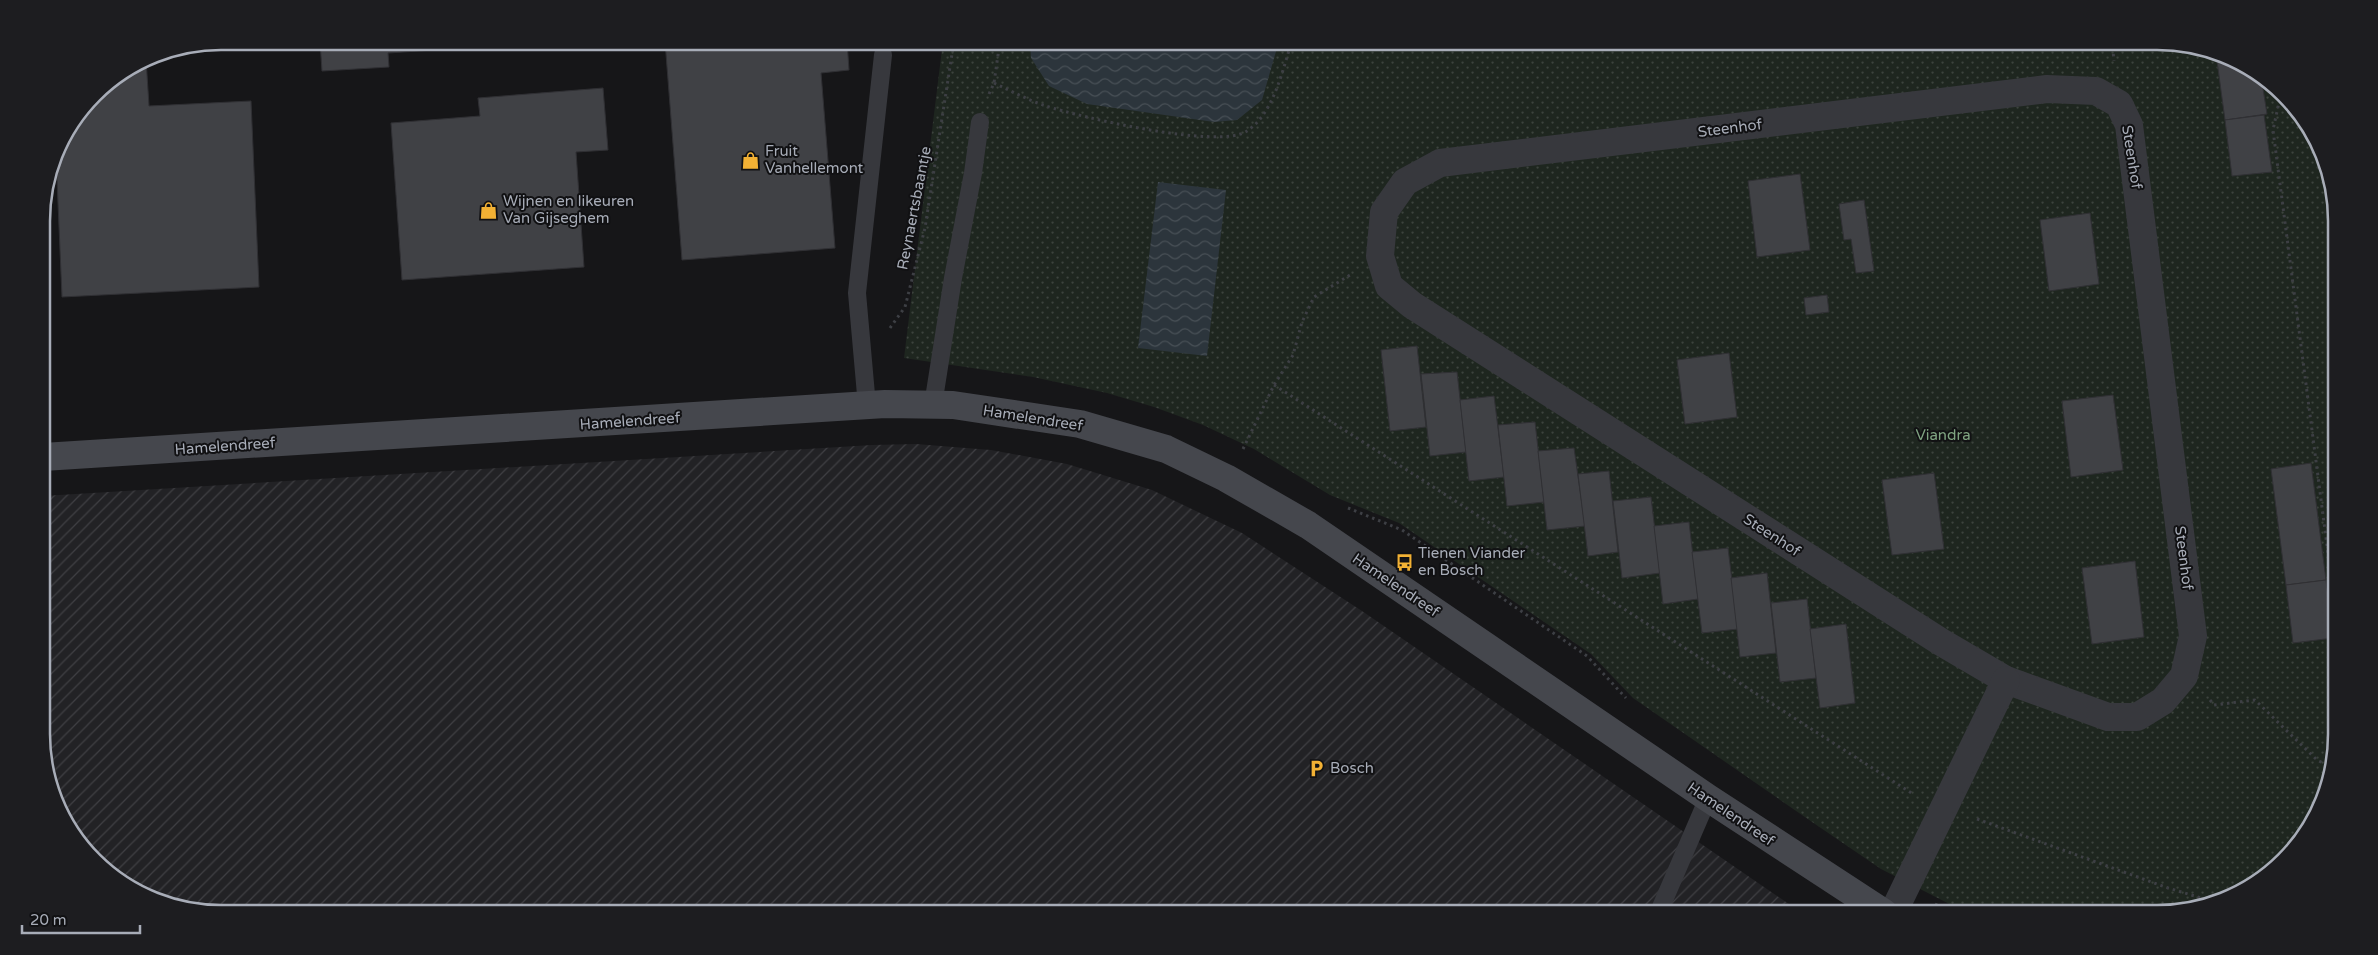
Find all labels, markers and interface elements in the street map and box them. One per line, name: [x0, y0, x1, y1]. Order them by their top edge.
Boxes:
street label: Steenhof: [1697, 115, 1763, 141]
street label: Steenhof: [2118, 124, 2146, 191]
place label: Fruit Vanhellemont: [765, 142, 864, 177]
street label: Reynaertsbaantje: [893, 145, 935, 271]
shop icon: Fruit Vanhellemont: [741, 150, 761, 170]
place label: Wijnen en likeuren Van Gijseghem: [503, 192, 634, 227]
shop icon: Wijnen en likeuren Van Gijseghem: [479, 200, 499, 220]
street label: Hamelendreef: [982, 401, 1085, 435]
street label: Hamelendreef: [579, 408, 681, 434]
park label: Viandra: [1915, 426, 1971, 444]
street label: Hamelendreef: [174, 433, 276, 459]
street label: Steenhof: [1740, 510, 1804, 560]
street label: Steenhof: [2171, 525, 2197, 591]
place label: Tienen Viander en Bosch: [1418, 544, 1525, 579]
street label: Hamelendreef: [1349, 549, 1443, 621]
bus stop icon: Tienen Viander en Bosch: [1394, 552, 1414, 572]
parking icon: Bosch: [1306, 758, 1326, 778]
place label: Bosch: [1330, 759, 1374, 777]
street label: Hamelendreef: [1684, 778, 1778, 850]
scale bar: [22, 902, 140, 934]
text: 20 m: [30, 911, 67, 929]

